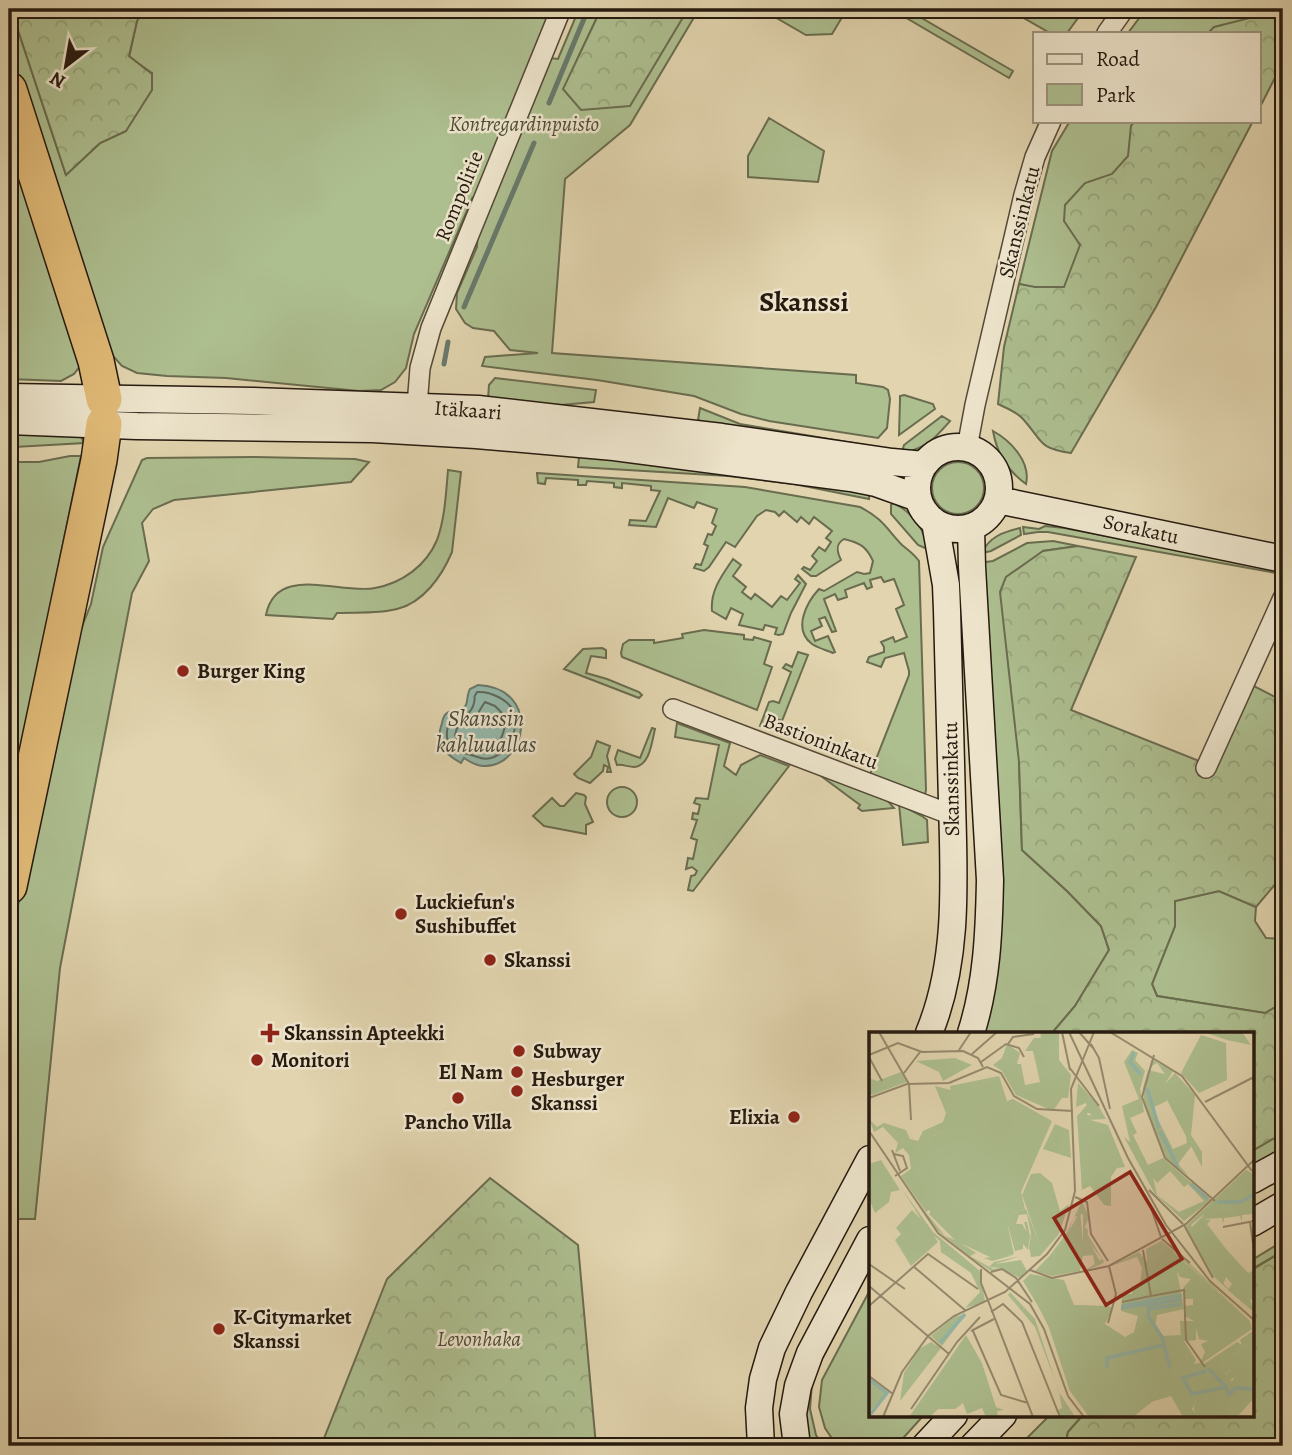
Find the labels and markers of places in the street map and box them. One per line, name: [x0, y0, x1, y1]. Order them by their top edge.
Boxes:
place label: Burger King: [197, 657, 306, 685]
marker: Burger King: [175, 663, 191, 679]
place label: Luckiefun's Sushibuffet: [415, 888, 517, 940]
marker: Luckiefun's Sushibuffet: [393, 906, 409, 922]
place label: Skanssi: [504, 946, 571, 974]
marker: Skanssi: [482, 952, 498, 968]
place label: Skanssin Apteekki: [284, 1019, 445, 1047]
marker: Skanssin Apteekki: [262, 1025, 278, 1041]
place label: Subway: [533, 1037, 602, 1065]
marker: Subway: [511, 1043, 527, 1059]
place label: Monitori: [271, 1046, 350, 1074]
marker: Monitori: [249, 1052, 265, 1068]
place label: El Nam: [439, 1058, 503, 1086]
marker: El Nam: [509, 1064, 525, 1080]
place label: Hesburger Skanssi: [531, 1065, 625, 1117]
marker: Hesburger Skanssi: [509, 1083, 525, 1099]
marker: Pancho Villa: [450, 1090, 466, 1106]
place label: Elixia: [729, 1103, 781, 1131]
place label: Pancho Villa: [404, 1108, 513, 1136]
marker: Elixia: [786, 1109, 802, 1125]
place label: K-Citymarket Skanssi: [233, 1303, 352, 1355]
marker: K-Citymarket Skanssi: [211, 1321, 227, 1337]

